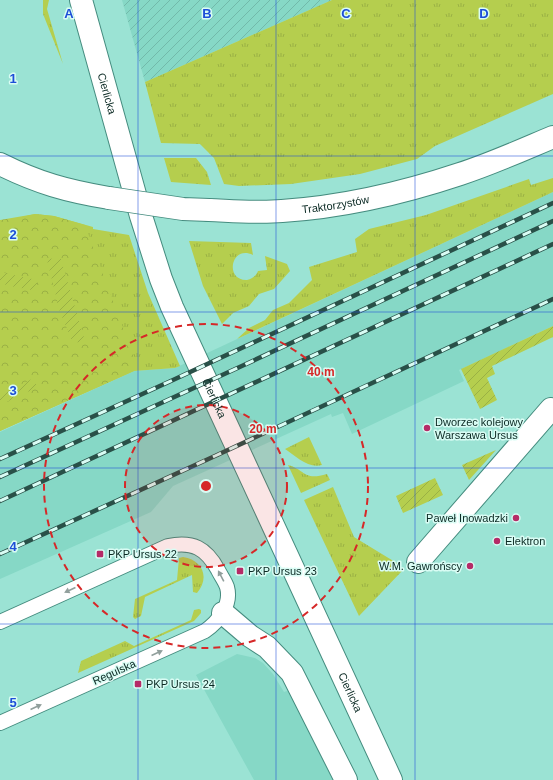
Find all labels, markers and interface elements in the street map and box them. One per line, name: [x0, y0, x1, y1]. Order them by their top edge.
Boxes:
text: A: [64, 6, 74, 21]
text: B: [202, 6, 212, 21]
text: C: [341, 6, 351, 21]
text: D: [479, 6, 489, 21]
text: 1: [9, 71, 17, 86]
street label: Cierlicka: [96, 72, 119, 116]
street label: Traktorzystów: [301, 193, 370, 215]
text: 2: [9, 227, 17, 242]
text: 40 m: [307, 365, 335, 379]
street label: Cierlicka: [200, 377, 229, 421]
text: 3: [9, 383, 17, 398]
place label: Dworzec kolejowy Warszawa Ursus: [435, 416, 524, 441]
text: 20 m: [249, 422, 277, 436]
marker: Dworzec kolejowy Warszawa Ursus: [422, 423, 432, 433]
centre of rings: [199, 479, 213, 493]
place label: Paweł Inowadzki: [426, 512, 508, 524]
marker: Paweł Inowadzki: [511, 513, 521, 523]
place label: Elektron: [505, 535, 545, 547]
marker: Elektron: [492, 536, 502, 546]
text: 4: [9, 539, 17, 554]
place label: PKP Ursus 22: [108, 548, 177, 560]
marker: PKP Ursus 22: [95, 549, 105, 559]
place label: W.M. Gawrońscy: [379, 560, 462, 572]
marker: W.M. Gawrońscy: [465, 561, 475, 571]
place label: PKP Ursus 23: [248, 565, 317, 577]
marker: PKP Ursus 23: [235, 566, 245, 576]
one-way arrow: [218, 570, 224, 582]
one-way arrow: [64, 587, 75, 593]
one-way arrow: [151, 650, 163, 656]
street label: Regulska: [91, 657, 138, 687]
street label: Cierlicka: [336, 671, 365, 715]
place label: PKP Ursus 24: [146, 678, 215, 690]
marker: PKP Ursus 24: [133, 679, 143, 689]
text: 5: [9, 695, 17, 710]
one-way arrow: [30, 704, 41, 710]

